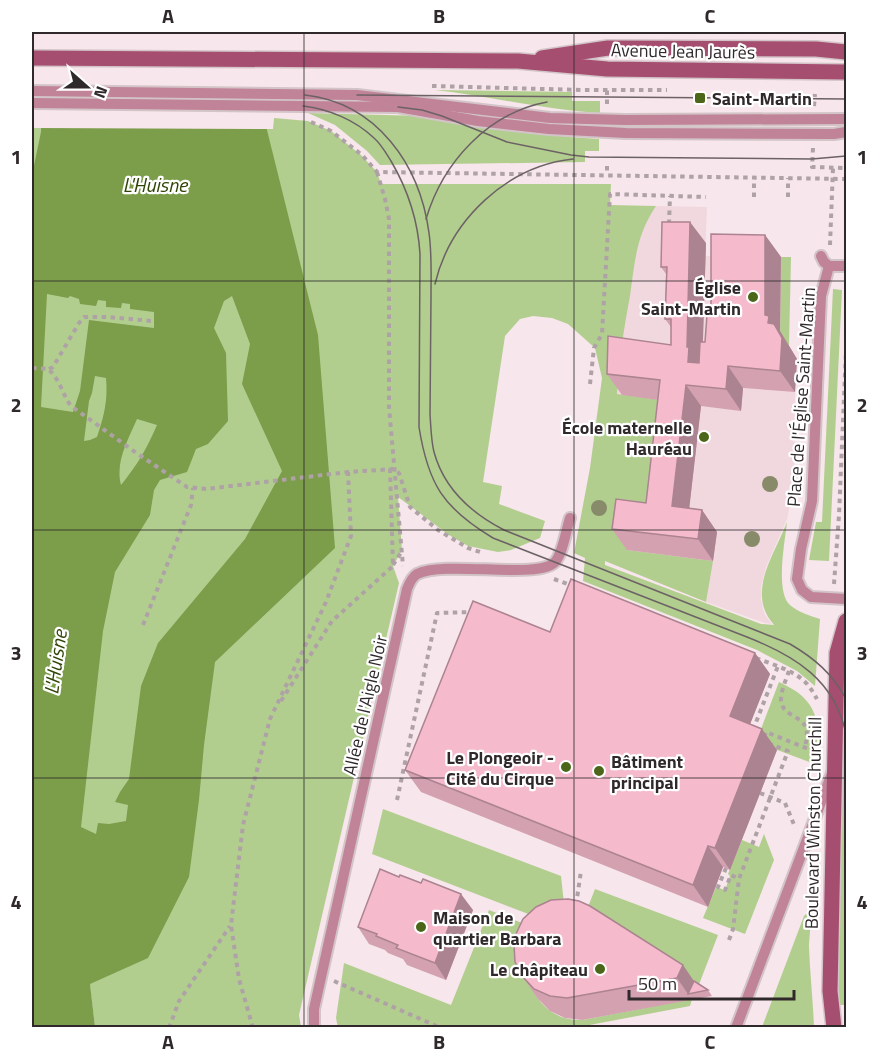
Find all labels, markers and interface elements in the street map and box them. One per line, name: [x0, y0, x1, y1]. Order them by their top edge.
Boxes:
text: A: [162, 0, 174, 31]
text: B: [433, 0, 445, 31]
text: C: [705, 0, 716, 31]
street label: Avenue Jean Jaurès: [611, 36, 755, 66]
north arrow: [57, 57, 117, 117]
text: N: [88, 83, 114, 102]
place label: Saint-Martin: [712, 85, 812, 112]
marker: Saint-Martin: [693, 91, 707, 105]
text: 1: [10, 141, 22, 172]
text: 1: [856, 141, 868, 172]
water label: L'Huisne: [123, 169, 189, 200]
place label: Église Saint-Martin: [641, 274, 741, 322]
street label: Place de l'Église Saint-Martin: [780, 286, 822, 508]
marker: Église Saint-Martin: [746, 290, 760, 304]
text: 2: [10, 389, 22, 420]
text: 2: [856, 389, 868, 420]
place label: École maternelle Hauréau: [562, 414, 692, 462]
marker: École maternelle Hauréau: [697, 430, 711, 444]
water label: L'Huisne: [35, 626, 75, 696]
street label: Allée de l'Aigle Noir: [336, 632, 394, 778]
text: 3: [10, 637, 22, 668]
text: 3: [856, 637, 868, 668]
street label: Boulevard Winston Churchill: [798, 717, 828, 929]
place label: Le Plongeoir - Cité du Cirque: [446, 744, 554, 792]
place label: Bâtiment principal: [611, 748, 684, 796]
marker: Le Plongeoir - Cité du Cirque: [559, 760, 573, 774]
marker: Bâtiment principal: [592, 764, 606, 778]
text: 4: [10, 886, 22, 917]
text: 4: [856, 886, 868, 917]
place label: Maison de quartier Barbara: [433, 904, 561, 952]
marker: Maison de quartier Barbara: [414, 920, 428, 934]
place label: Le châpiteau: [490, 956, 588, 983]
marker: Le châpiteau: [593, 962, 607, 976]
scale bar: [629, 963, 794, 1001]
text: 50 m: [638, 970, 677, 997]
text: A: [162, 1026, 174, 1057]
text: B: [433, 1026, 445, 1057]
text: C: [705, 1026, 716, 1057]

